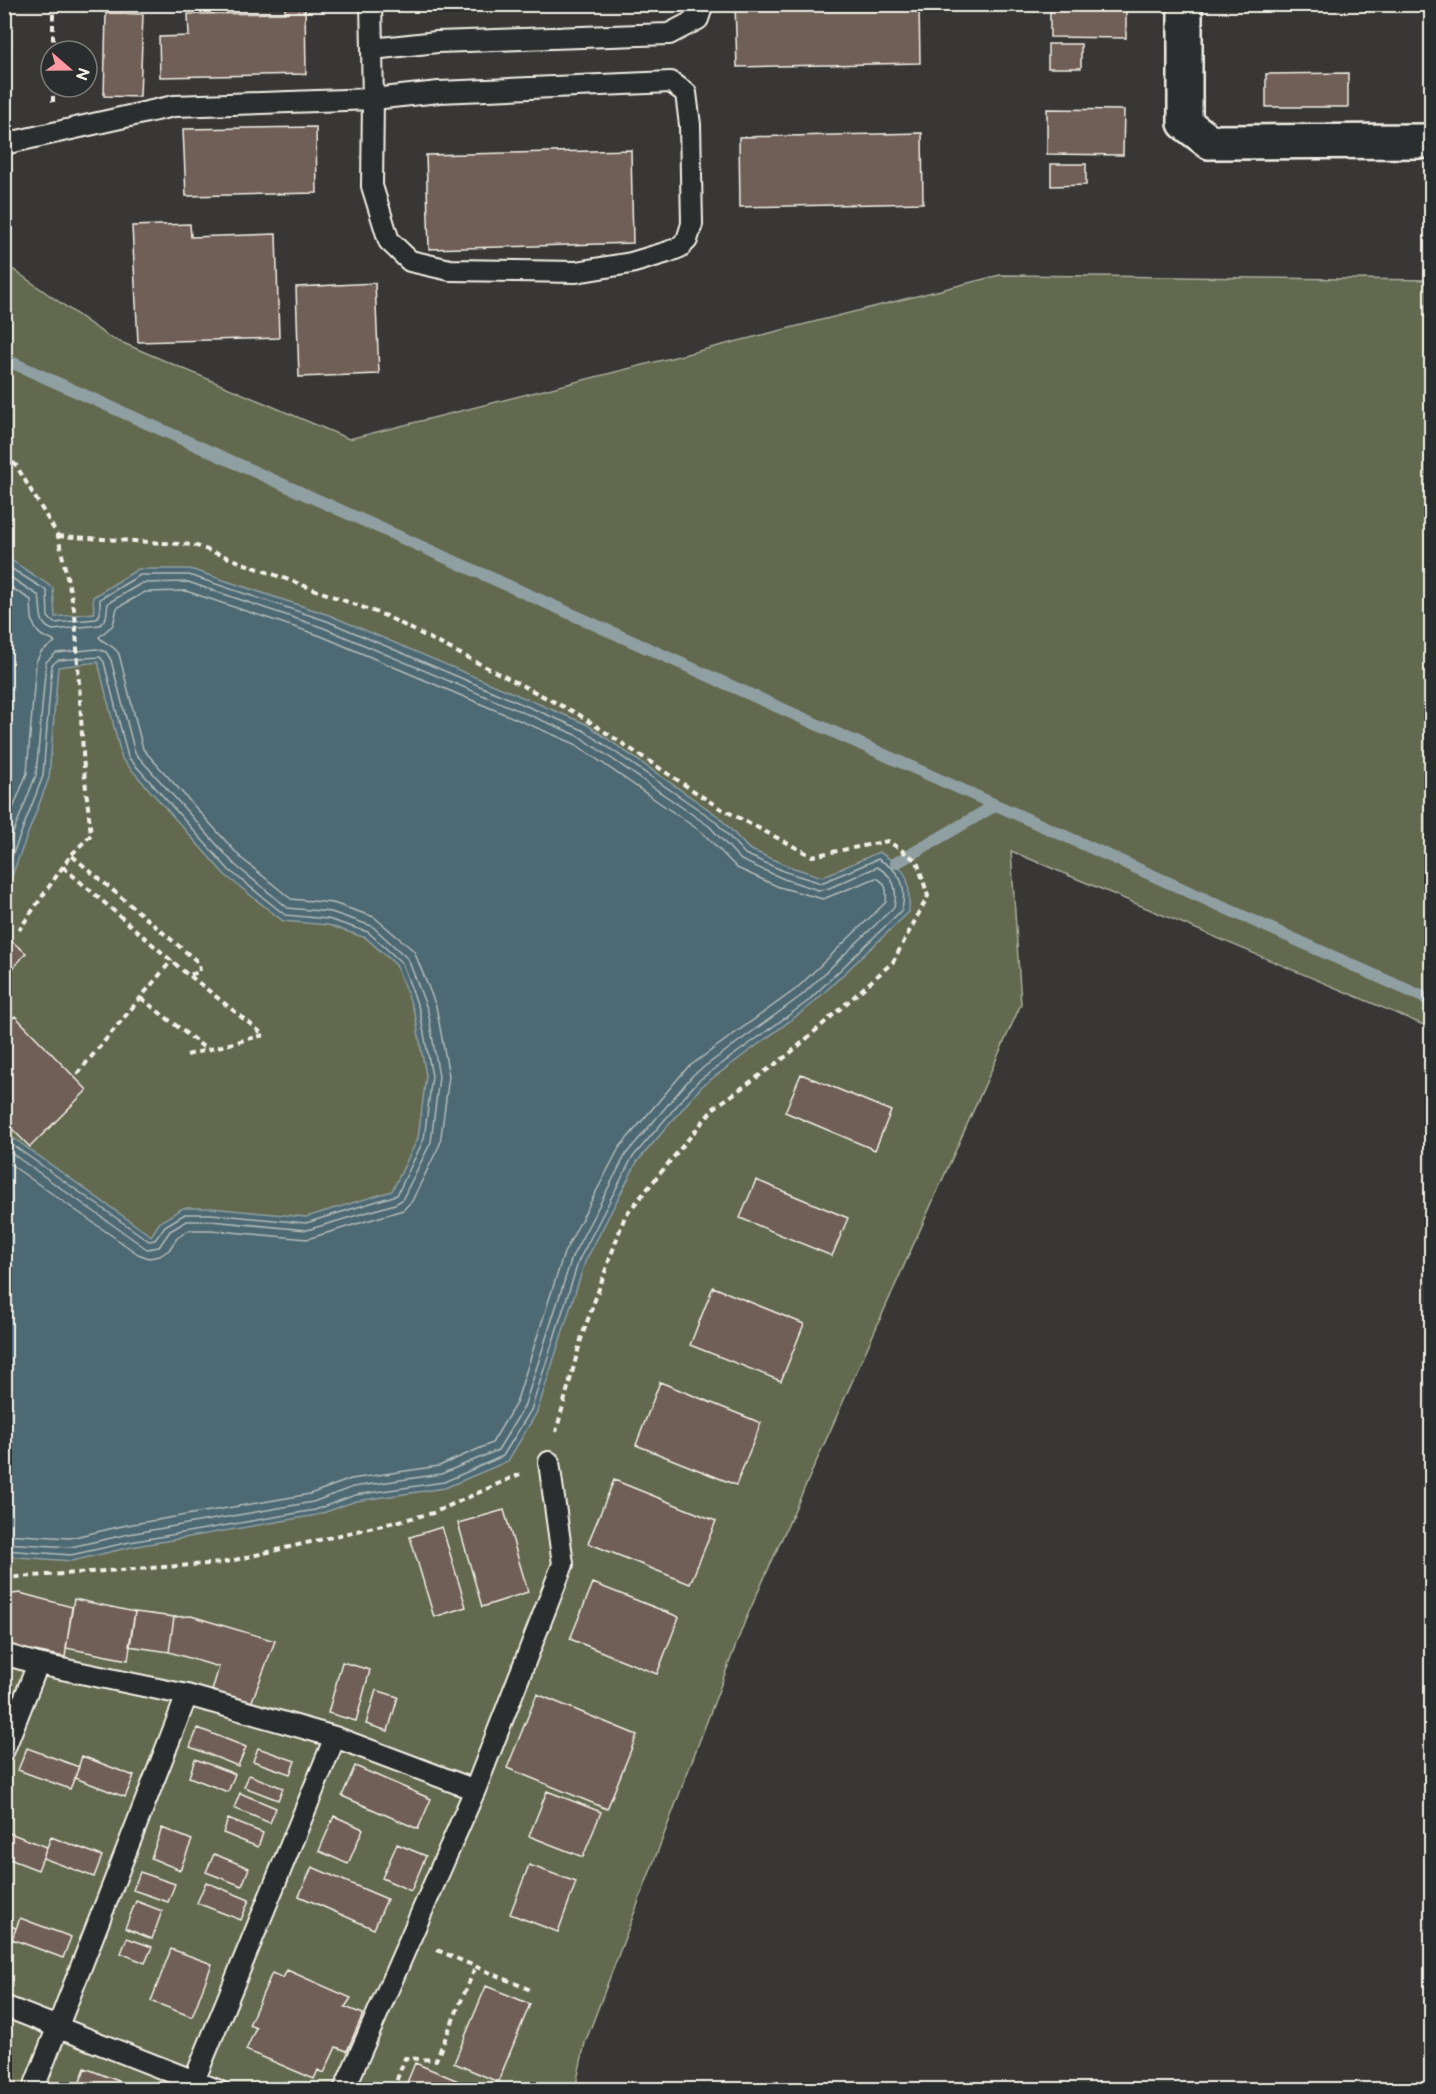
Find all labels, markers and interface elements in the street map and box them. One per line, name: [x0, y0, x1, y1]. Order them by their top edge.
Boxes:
north arrow: [39, 39, 99, 99]
text: N: [71, 65, 93, 83]

